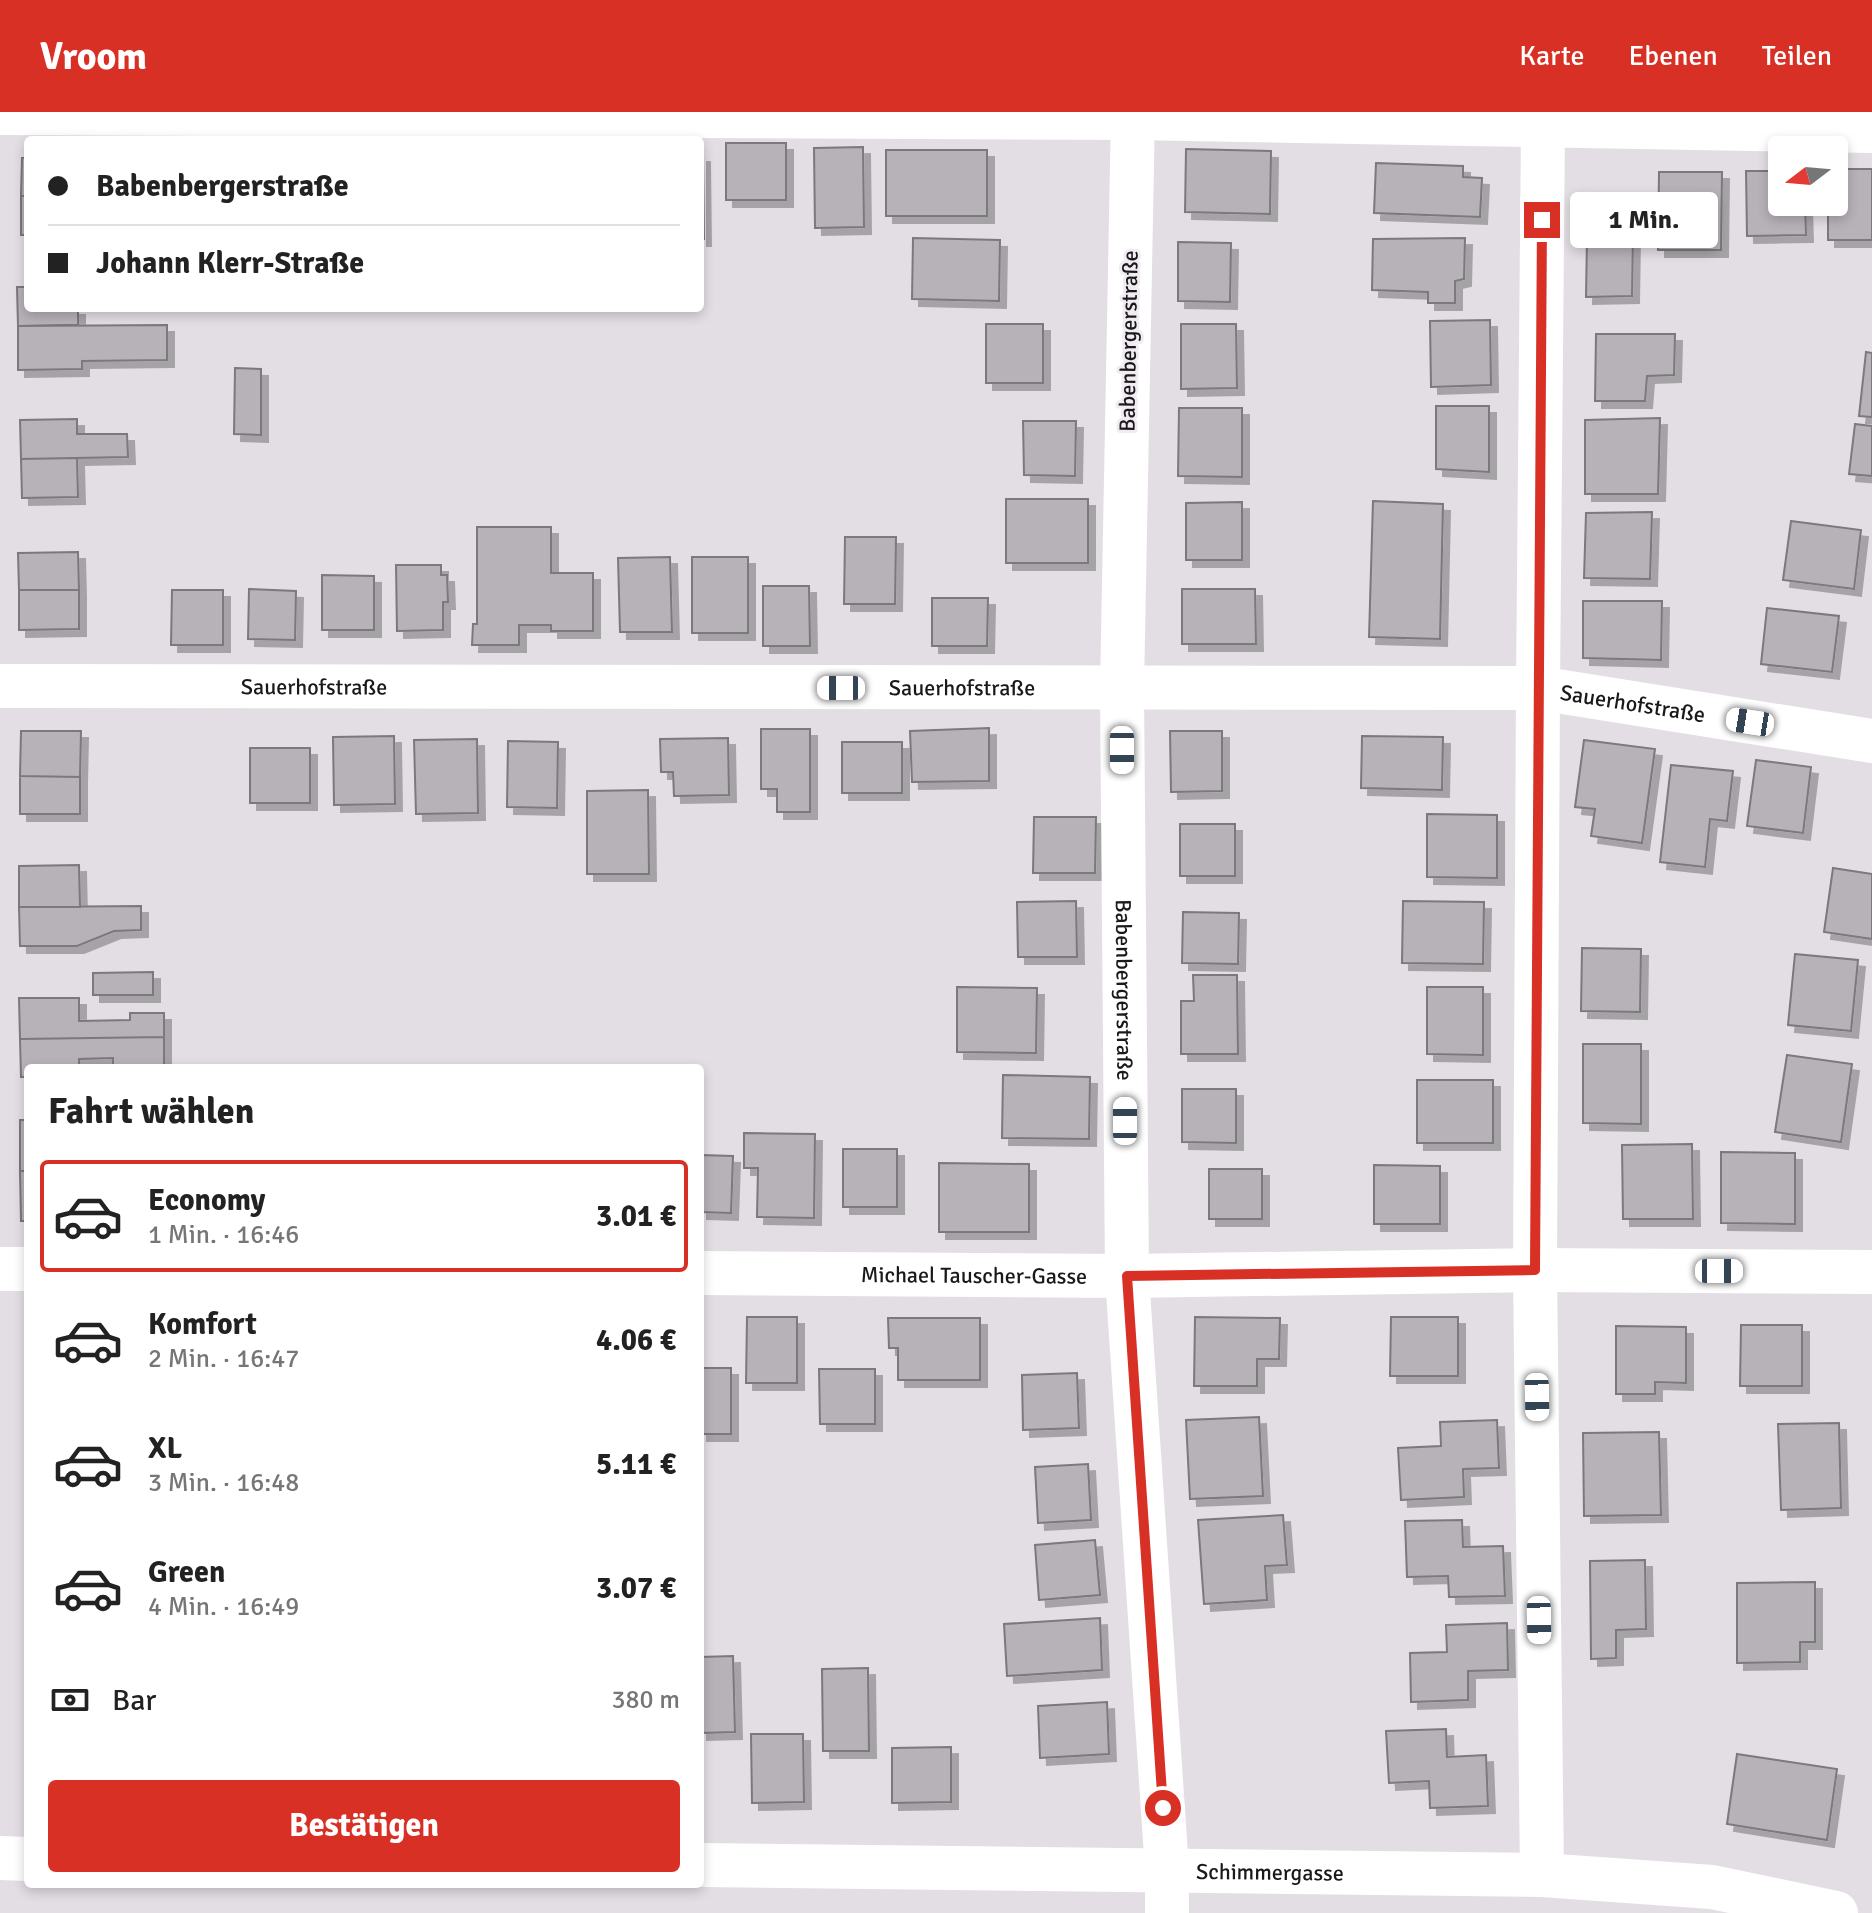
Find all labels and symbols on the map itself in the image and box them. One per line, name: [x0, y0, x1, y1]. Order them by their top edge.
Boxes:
north arrow: [1768, 136, 1848, 216]
callout: 1 Min.: [1570, 192, 1718, 248]
route end: [1524, 202, 1560, 238]
street label: Babenbergerstraße: [1113, 250, 1144, 432]
street label: Sauerhofstraße: [241, 673, 387, 701]
street label: Sauerhofstraße: [889, 674, 1035, 701]
car: [817, 676, 865, 700]
street label: Sauerhofstraße: [1558, 679, 1707, 728]
car: [1724, 706, 1776, 738]
car: [1110, 726, 1134, 774]
street label: Babenbergerstraße: [1110, 899, 1138, 1081]
car: [1113, 1097, 1137, 1145]
car: [1695, 1259, 1743, 1283]
street label: Michael Tauscher-Gasse: [861, 1261, 1087, 1290]
car: [1525, 1373, 1549, 1421]
car: [1527, 1596, 1551, 1644]
route start: [1145, 1790, 1181, 1826]
street label: Schimmergasse: [1196, 1858, 1344, 1887]

